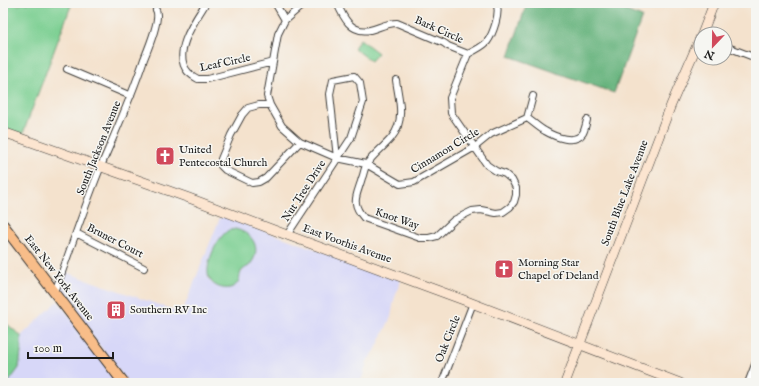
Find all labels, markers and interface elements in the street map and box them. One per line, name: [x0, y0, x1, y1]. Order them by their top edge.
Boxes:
street label: Bark Circle: [412, 13, 466, 47]
north arrow: [693, 26, 733, 66]
text: N: [702, 46, 718, 63]
street label: Leaf Circle: [198, 51, 252, 75]
street label: South Jackson Avenue: [74, 99, 124, 197]
street label: Cinnamon Circle: [408, 125, 482, 177]
street label: South Blue Lake Avenue: [598, 138, 652, 248]
place label: United Pentecostal Church: [179, 143, 267, 170]
church icon: United Pentecostal Church: [154, 145, 176, 167]
street label: Nut Tree Drive: [279, 158, 329, 224]
street label: Knot Way: [373, 205, 421, 233]
street label: Bruner Court: [84, 221, 146, 261]
street label: East Voorhis Avenue: [301, 221, 393, 267]
street label: East New York Avenue: [21, 232, 97, 324]
place label: Morning Star Chapel of Deland: [518, 256, 599, 283]
church icon: Morning Star Chapel of Deland: [493, 258, 515, 280]
building icon: Southern RV Inc: [105, 299, 127, 321]
place label: Southern RV Inc: [130, 303, 207, 317]
street label: Oak Circle: [432, 313, 464, 365]
scale bar: [28, 334, 113, 360]
text: 100 m: [34, 341, 62, 356]

